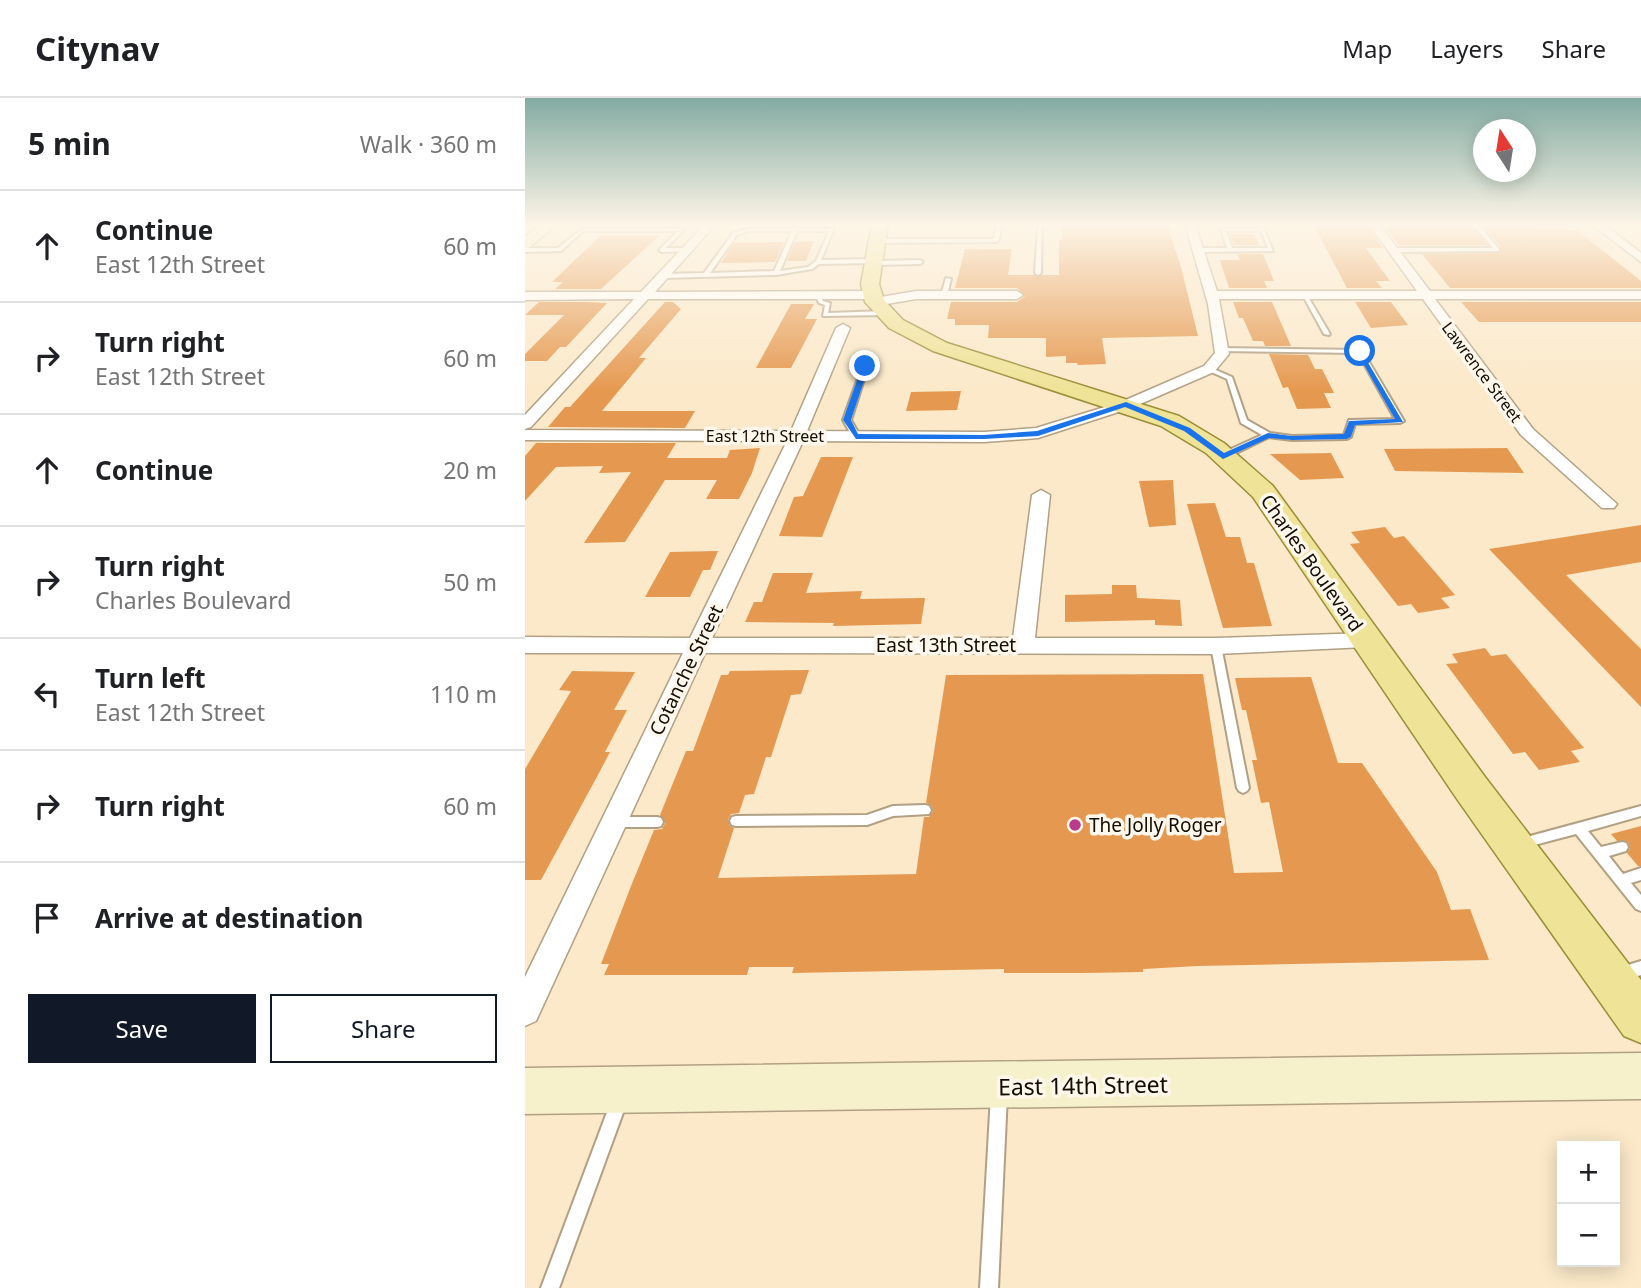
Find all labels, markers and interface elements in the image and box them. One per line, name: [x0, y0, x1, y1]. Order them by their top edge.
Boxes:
text: Citynav: [35, 26, 159, 71]
text: Map: [1342, 32, 1392, 65]
text: Layers: [1430, 32, 1504, 65]
text: Share: [1542, 32, 1606, 65]
north arrow: [1473, 119, 1536, 182]
text: 5 min: [28, 123, 111, 164]
text: Walk · 360 m: [360, 128, 497, 160]
text: Continue: [95, 212, 213, 248]
icon: ahead: [28, 227, 66, 265]
text: 60 m: [443, 230, 497, 262]
text: East 12th Street: [95, 248, 265, 280]
street label: Lawrence Street: [1437, 317, 1527, 427]
text: Turn right: [95, 324, 225, 360]
route start: [1344, 335, 1375, 366]
icon: right: [28, 339, 66, 377]
text: 60 m: [443, 342, 497, 374]
route end: [849, 350, 880, 381]
text: East 12th Street: [95, 360, 265, 392]
street label: East 12th Street: [706, 425, 824, 447]
icon: ahead: [28, 451, 66, 489]
text: Continue: [95, 452, 213, 488]
text: 20 m: [443, 454, 497, 486]
street label: Charles Boulevard: [1255, 489, 1369, 637]
text: Turn right: [95, 548, 225, 584]
icon: right: [28, 563, 66, 601]
text: 50 m: [443, 566, 497, 598]
text: Charles Boulevard: [95, 584, 291, 616]
street label: Cotanche Street: [643, 600, 729, 740]
street label: East 13th Street: [876, 632, 1016, 658]
text: Turn left: [95, 660, 206, 696]
icon: left: [28, 675, 66, 713]
text: 110 m: [430, 678, 497, 710]
text: East 12th Street: [95, 696, 265, 728]
icon: right: [28, 787, 66, 825]
text: Turn right: [95, 788, 225, 824]
text: 60 m: [443, 790, 497, 822]
place label: The Jolly Roger: [1089, 812, 1222, 838]
marker: The Jolly Roger: [1067, 817, 1083, 833]
icon: arrive: [28, 899, 66, 937]
text: Arrive at destination: [95, 900, 364, 936]
button: Save: [28, 994, 256, 1063]
button: Share: [270, 994, 497, 1063]
street label: East 14th Street: [998, 1068, 1168, 1102]
map controls: [1557, 1141, 1620, 1267]
button: +: [1557, 1141, 1620, 1204]
button: −: [1557, 1204, 1620, 1267]

